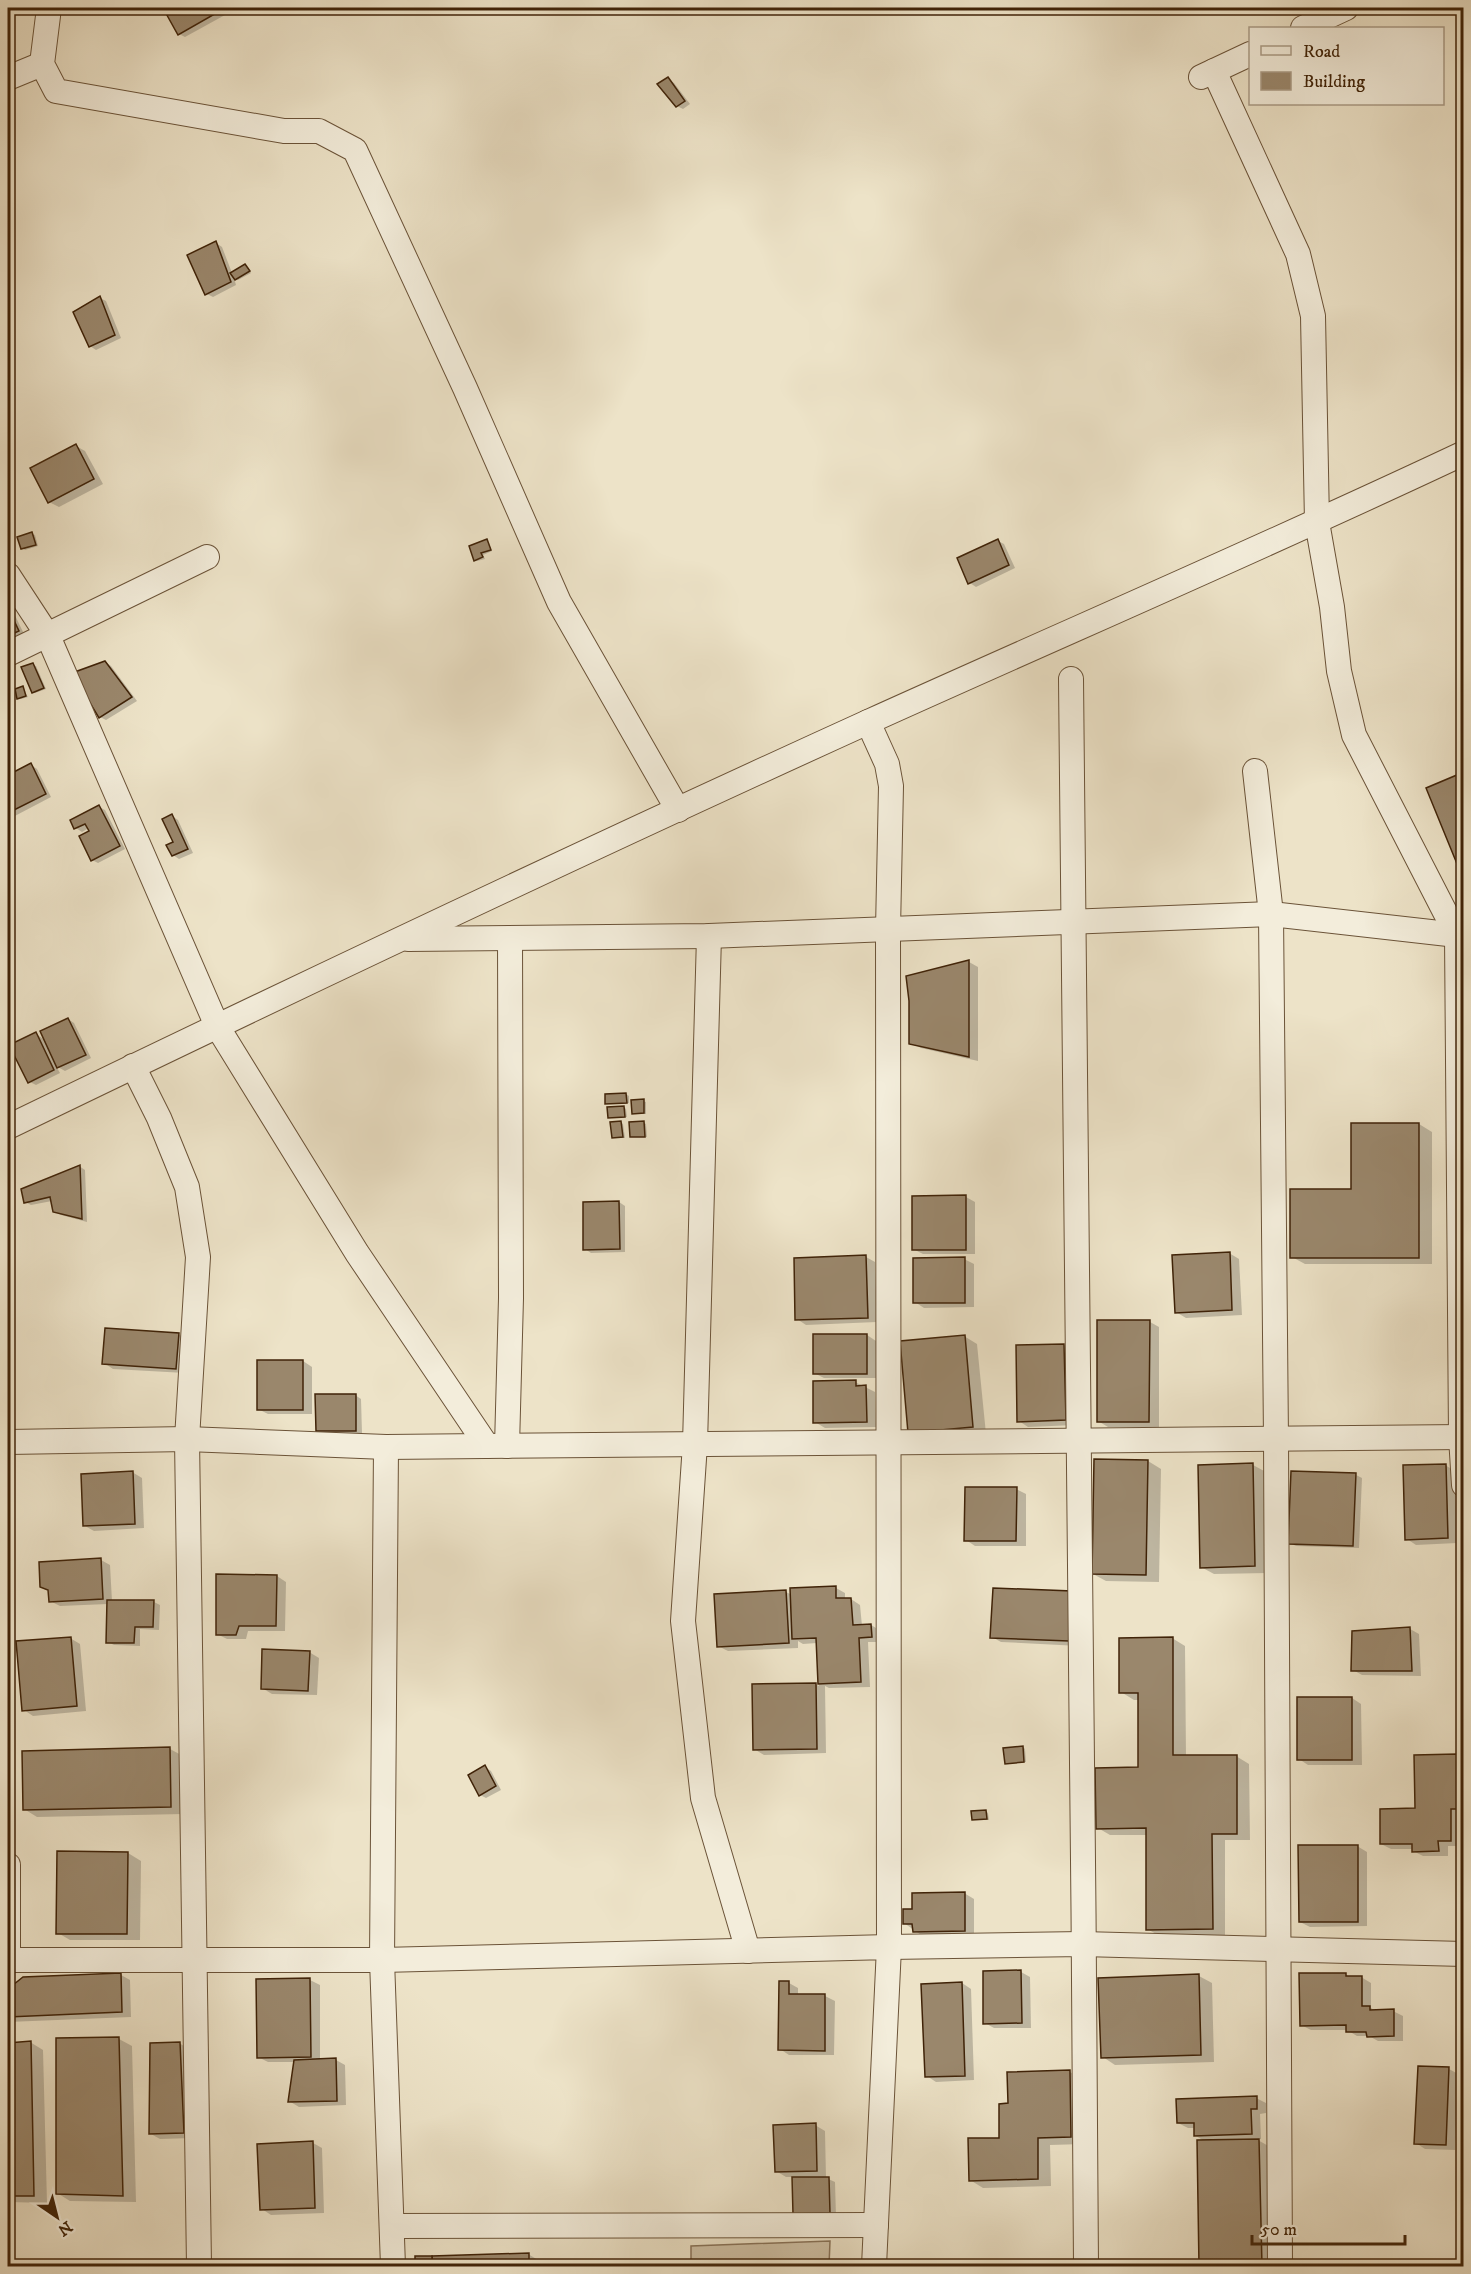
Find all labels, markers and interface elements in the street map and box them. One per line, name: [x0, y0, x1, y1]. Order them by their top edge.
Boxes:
legend: [1249, 27, 1444, 105]
text: Road: [1303, 41, 1340, 63]
text: Building: [1303, 71, 1365, 93]
north arrow: [27, 2187, 87, 2247]
scale bar: [1252, 2208, 1405, 2246]
text: N: [54, 2217, 76, 2240]
text: 50 m: [1261, 2219, 1297, 2241]

